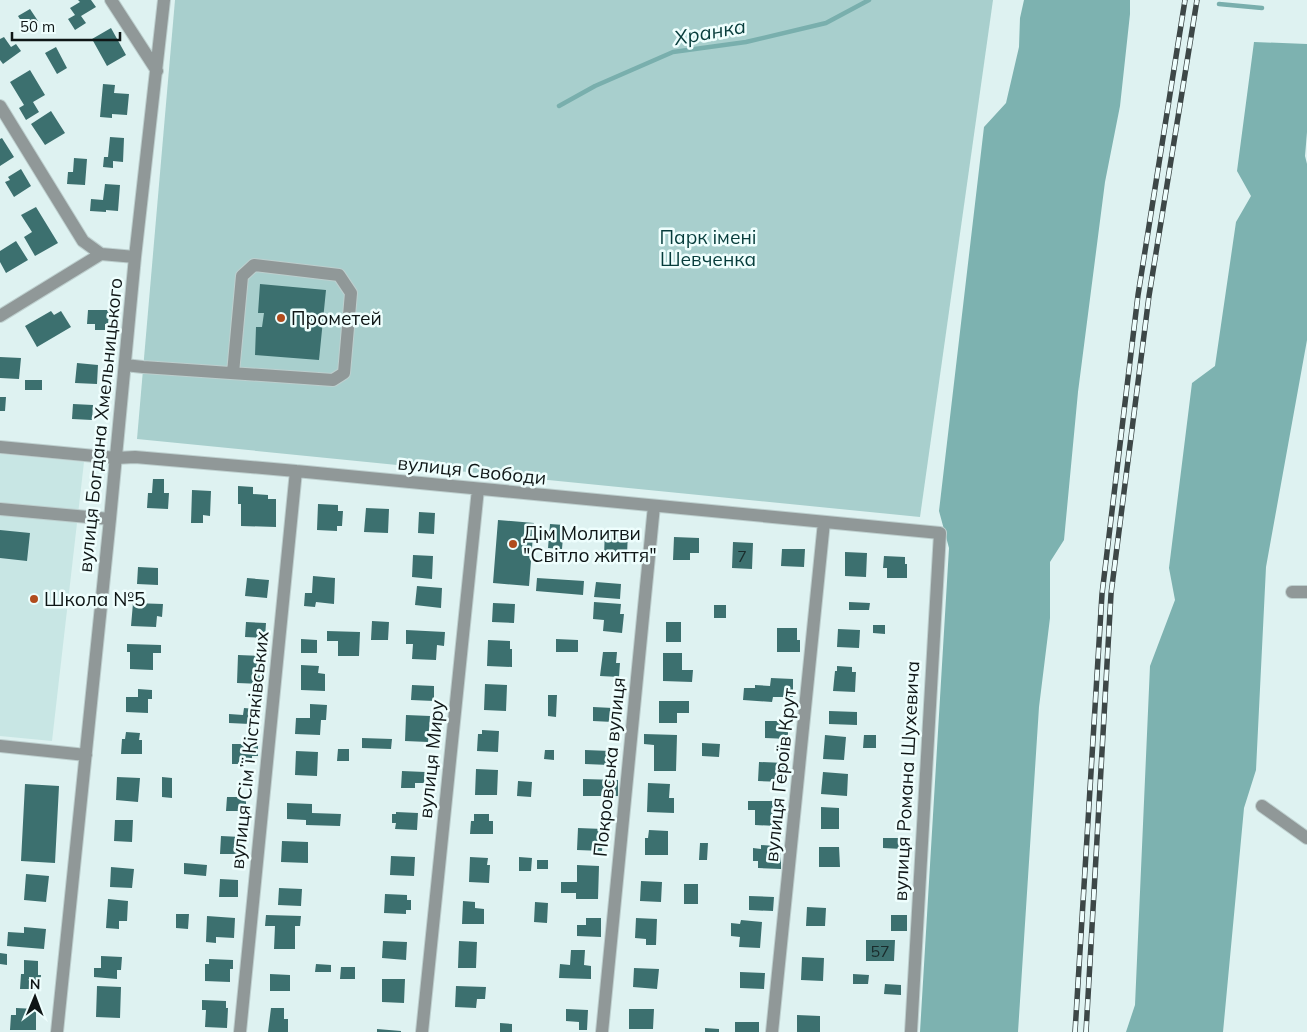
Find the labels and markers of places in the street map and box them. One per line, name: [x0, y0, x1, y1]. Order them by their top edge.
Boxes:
place label: Прометей: [291, 306, 382, 330]
marker: Прометей: [275, 312, 287, 324]
place label: Дім Молитви "Світло життя": [523, 521, 657, 567]
marker: Дім Молитви "Світло життя": [507, 538, 519, 550]
place label: Школа №5: [44, 587, 145, 611]
marker: Школа №5: [28, 593, 40, 605]

